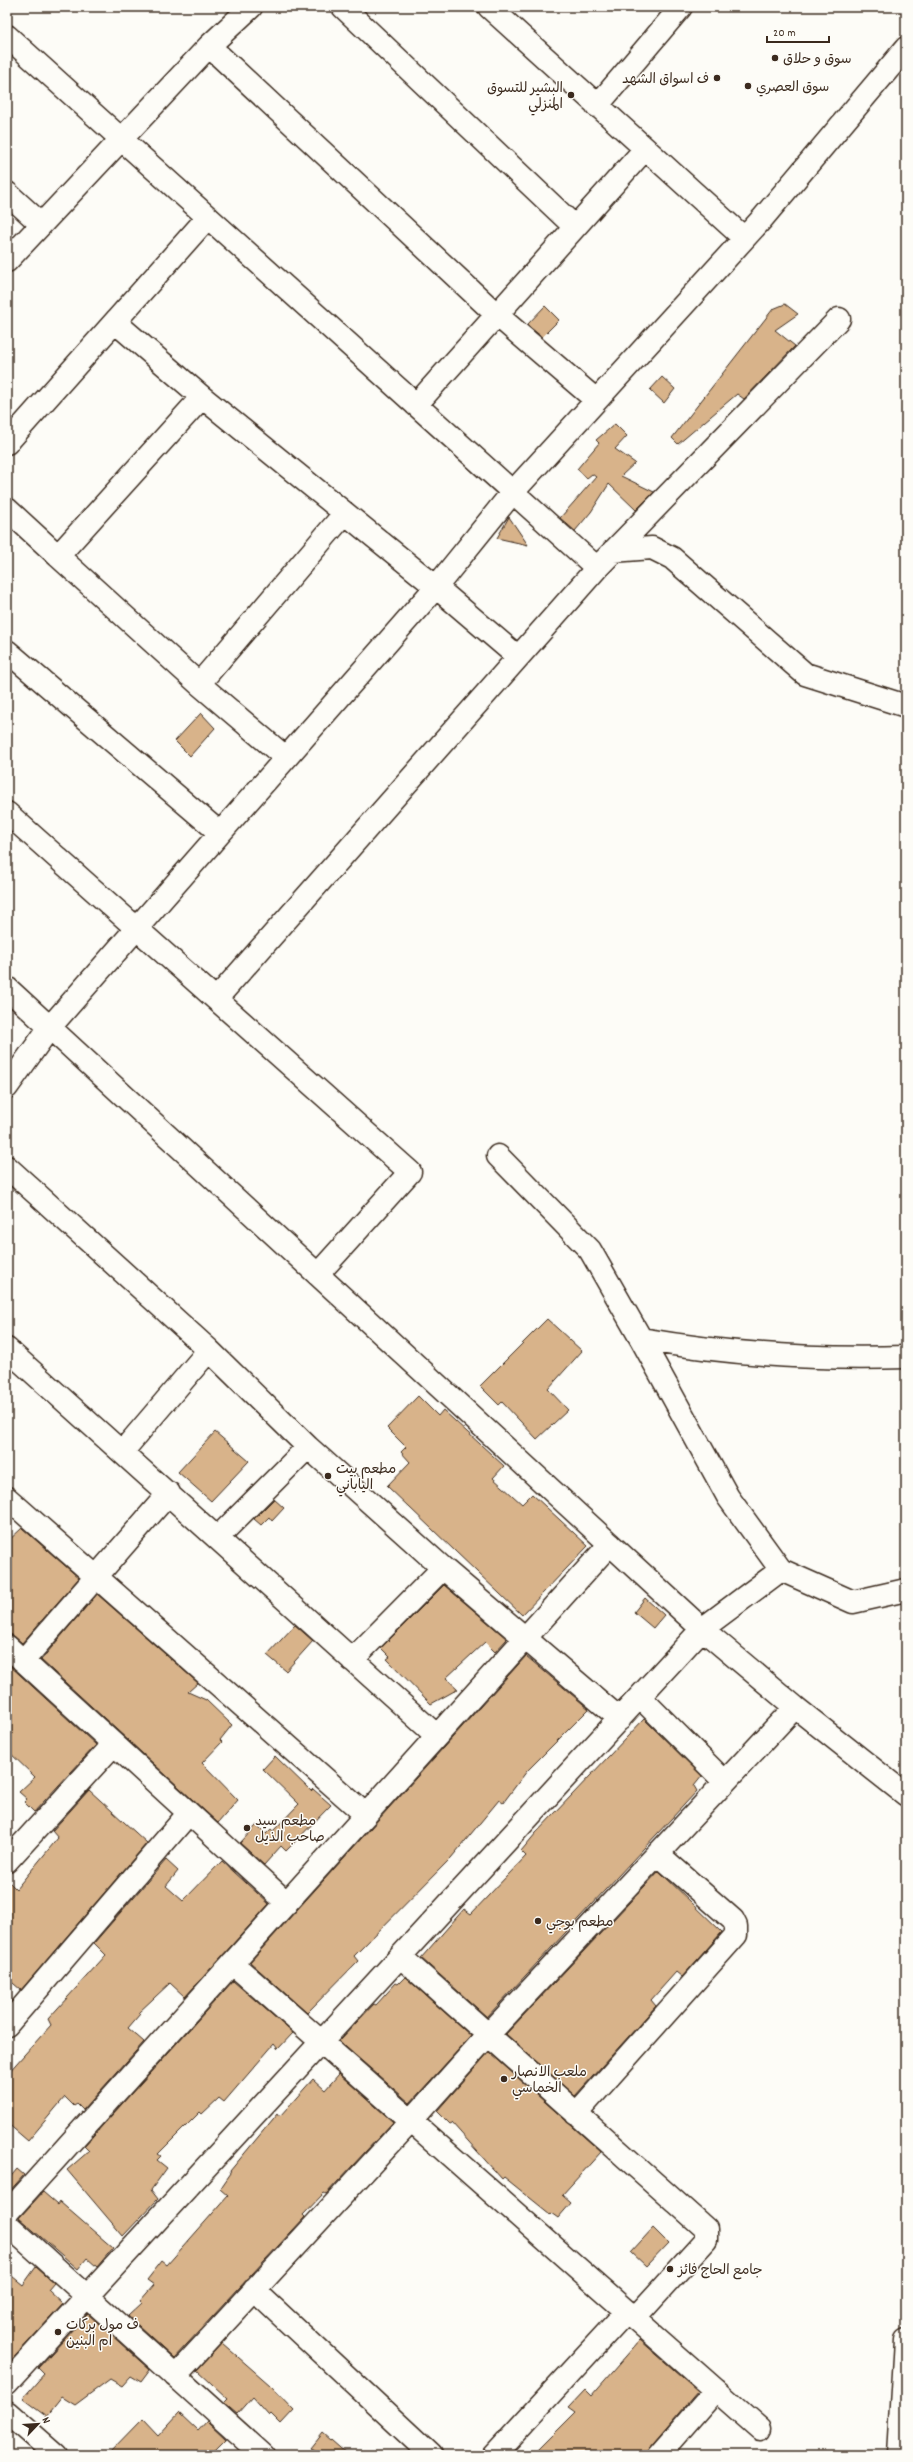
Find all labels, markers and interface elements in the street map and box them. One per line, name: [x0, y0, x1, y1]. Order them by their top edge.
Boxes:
scale bar: [767, 18, 829, 44]
text: 20 m: [773, 25, 796, 42]
place label: سوق و حلاق: [783, 50, 852, 70]
marker: سوق و حلاق: [770, 53, 780, 63]
place label: ف اسواق الشهد: [622, 70, 709, 90]
marker: ف اسواق الشهد: [712, 73, 722, 83]
place label: سوق العصري: [756, 78, 829, 98]
place label: البشير للتسوق المنزلي: [487, 79, 563, 116]
marker: سوق العصري: [743, 81, 753, 91]
marker: البشير للتسوق المنزلي: [566, 90, 576, 100]
place label: مطعم بيت الياباني: [336, 1460, 396, 1497]
marker: مطعم بيت الياباني: [323, 1471, 333, 1481]
place label: مطعم سيد صاحب الذيل: [255, 1812, 325, 1848]
marker: مطعم سيد صاحب الذيل: [242, 1823, 252, 1833]
place label: مطعم بوجي: [546, 1913, 614, 1934]
marker: مطعم بوجي: [533, 1916, 543, 1926]
place label: ملعب الانصار الخماسي: [511, 2063, 587, 2100]
marker: ملعب الانصار الخماسي: [499, 2074, 509, 2084]
place label: جامع الحاج فائز: [677, 2261, 763, 2281]
marker: جامع الحاج فائز: [665, 2264, 675, 2274]
place label: ف مول بركات ام البنين: [66, 2316, 139, 2352]
marker: ف مول بركات ام البنين: [53, 2327, 63, 2337]
north arrow: [18, 2404, 58, 2444]
text: N: [37, 2415, 54, 2427]

